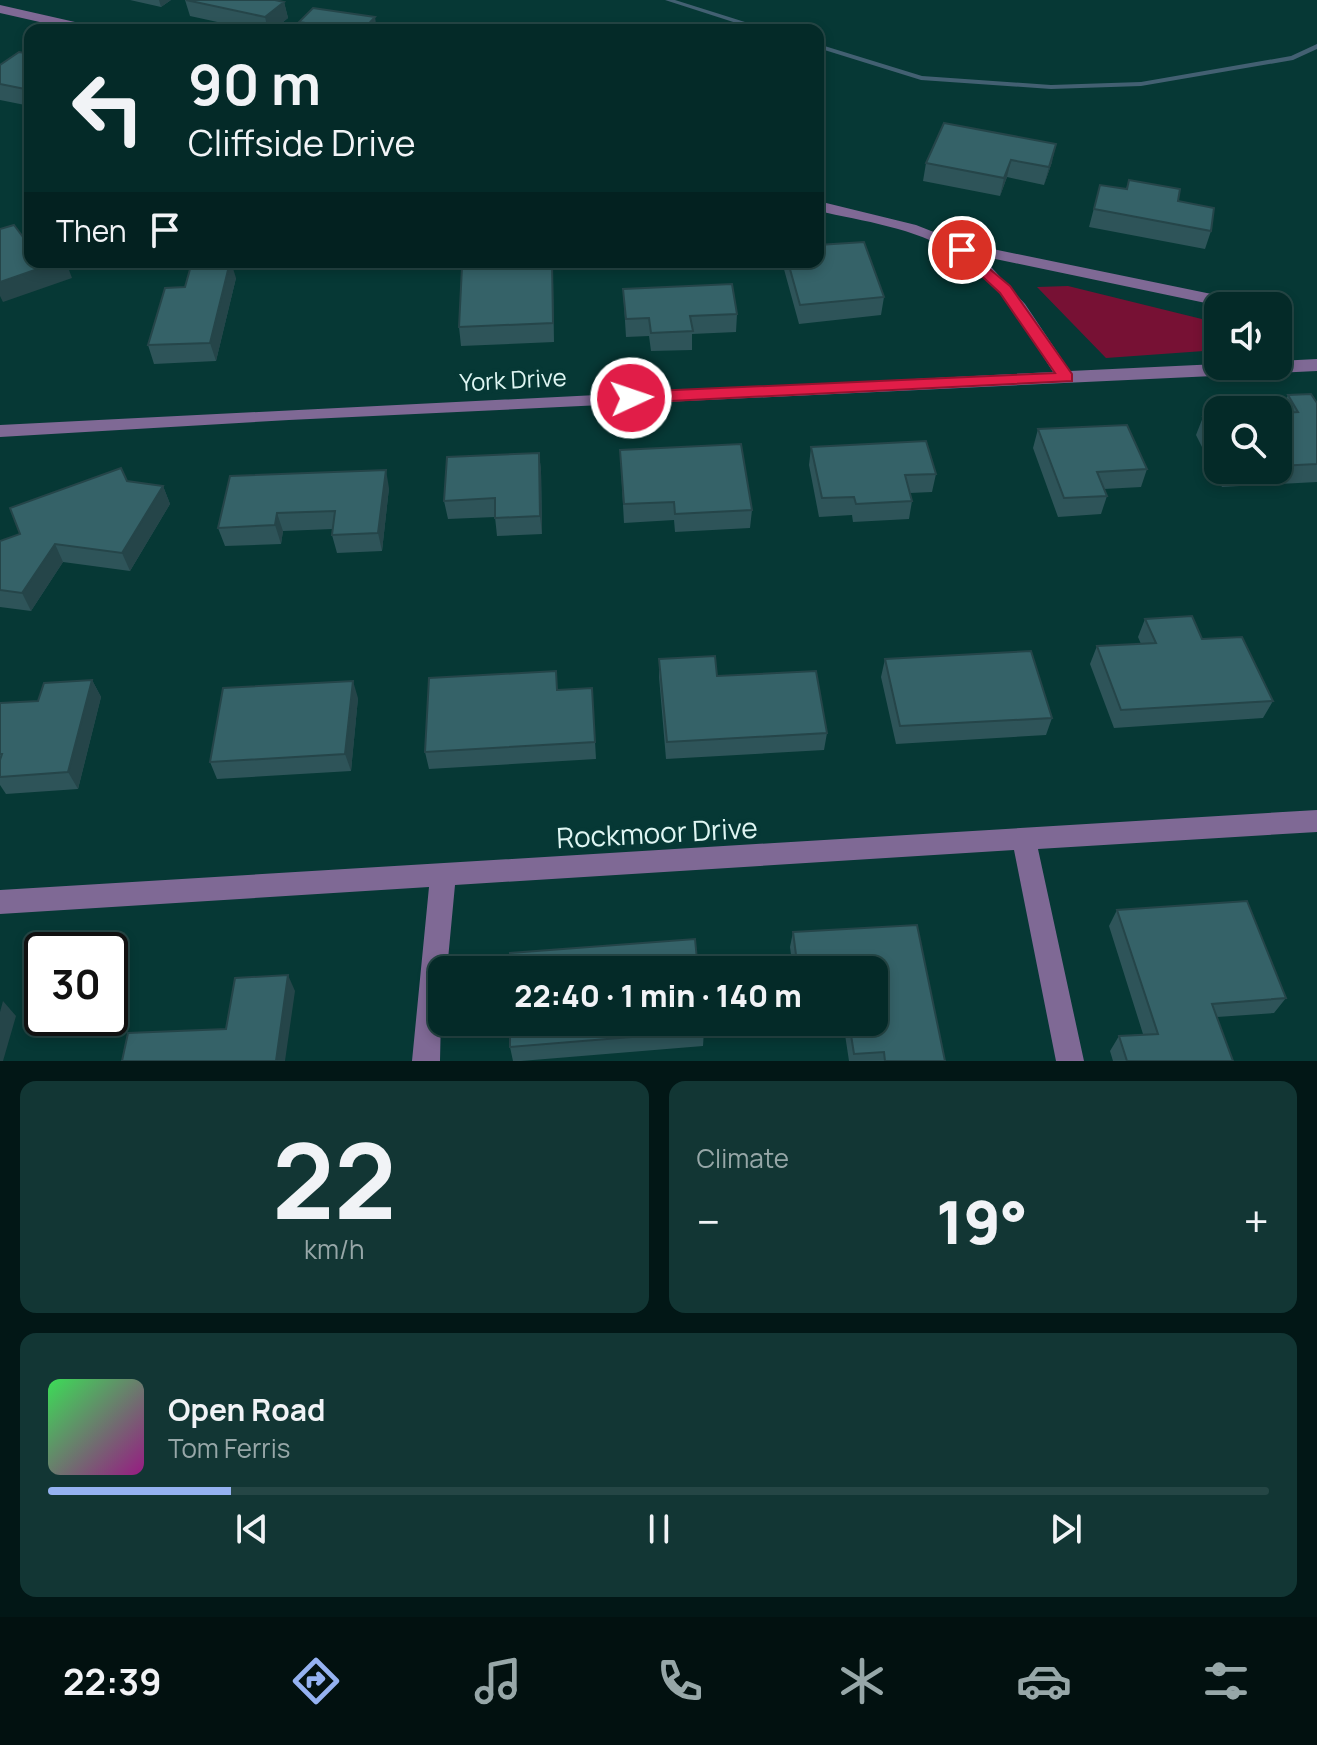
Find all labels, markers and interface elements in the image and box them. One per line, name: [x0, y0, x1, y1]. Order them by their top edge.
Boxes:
text: 90 m: [188, 45, 321, 122]
icon: left: [56, 56, 160, 160]
text: Cliffside Drive: [188, 118, 415, 167]
icon: arrive: [143, 208, 187, 252]
text: Then: [56, 210, 127, 251]
pin: [928, 216, 996, 284]
icon: arrive: [940, 228, 984, 272]
map controls: [1204, 292, 1292, 484]
button: sound: [1204, 292, 1292, 380]
position arrow: [589, 356, 673, 440]
street label: York Drive: [459, 360, 567, 398]
button: search: [1204, 396, 1292, 484]
street label: Rockmoor Drive: [555, 808, 759, 856]
speed limit sign: 30: [24, 932, 128, 1036]
text: 22:40 · 1 min · 140 m: [514, 975, 802, 1016]
text: 22: [272, 1108, 396, 1250]
text: Climate: [697, 1140, 789, 1176]
text: 19°: [936, 1180, 1028, 1262]
text: −: [697, 1191, 720, 1251]
text: +: [1244, 1191, 1269, 1251]
text: km/h: [304, 1231, 364, 1267]
text: Open Road: [168, 1389, 325, 1430]
text: Tom Ferris: [168, 1430, 290, 1466]
icon: previous: [230, 1507, 274, 1551]
icon: pause: [637, 1507, 681, 1551]
icon: next: [1044, 1507, 1088, 1551]
icon: directions: [288, 1653, 344, 1709]
icon: music: [470, 1653, 526, 1709]
icon: phone: [652, 1653, 708, 1709]
icon: climate: [834, 1653, 890, 1709]
icon: car: [1016, 1653, 1072, 1709]
icon: filters: [1198, 1653, 1254, 1709]
text: 22:39: [63, 1657, 162, 1706]

